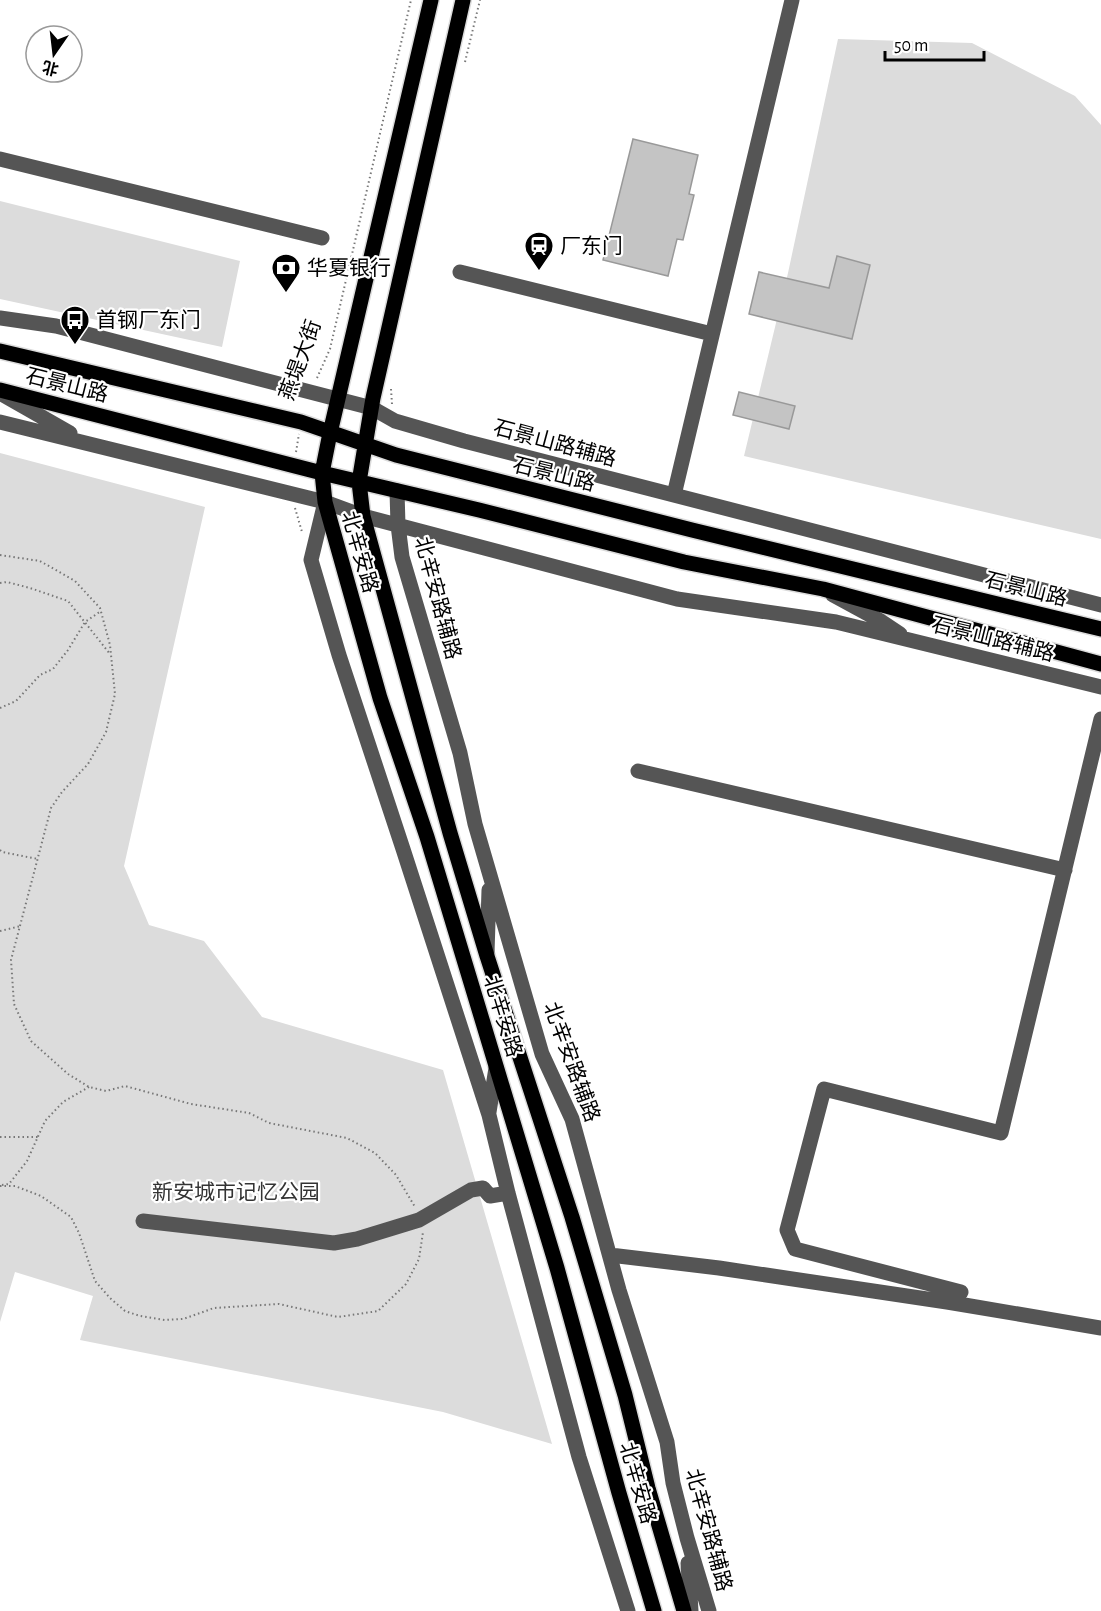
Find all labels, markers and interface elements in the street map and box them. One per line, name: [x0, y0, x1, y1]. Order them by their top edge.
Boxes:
north arrow: [24, 24, 84, 84]
scale bar: [885, 24, 984, 62]
text: 50 m: [894, 37, 928, 55]
text: 北: [41, 58, 60, 78]
station icon: 厂东门: [523, 230, 555, 272]
place label: 厂东门: [560, 235, 623, 257]
bank icon: 华夏银行: [270, 252, 302, 294]
place label: 华夏银行: [307, 257, 391, 279]
bus stop icon: 首钢厂东门: [59, 304, 91, 346]
place label: 首钢厂东门: [96, 309, 201, 331]
street label: 燕堤大街: [275, 317, 325, 403]
street label: 石景山路: [24, 364, 110, 406]
street label: 石景山路辅路: [491, 416, 619, 470]
street label: 石景山路: [511, 453, 597, 495]
street label: 北辛安路: [338, 509, 382, 595]
street label: 北辛安路辅路: [411, 534, 465, 662]
street label: 石景山路: [983, 568, 1069, 610]
street label: 石景山路辅路: [929, 613, 1057, 665]
street label: 北辛安路: [480, 973, 526, 1059]
street label: 北辛安路辅路: [540, 999, 604, 1125]
park label: 新安城市记忆公园: [152, 1181, 320, 1203]
street label: 北辛安路: [616, 1440, 660, 1526]
street label: 北辛安路辅路: [682, 1466, 736, 1594]

